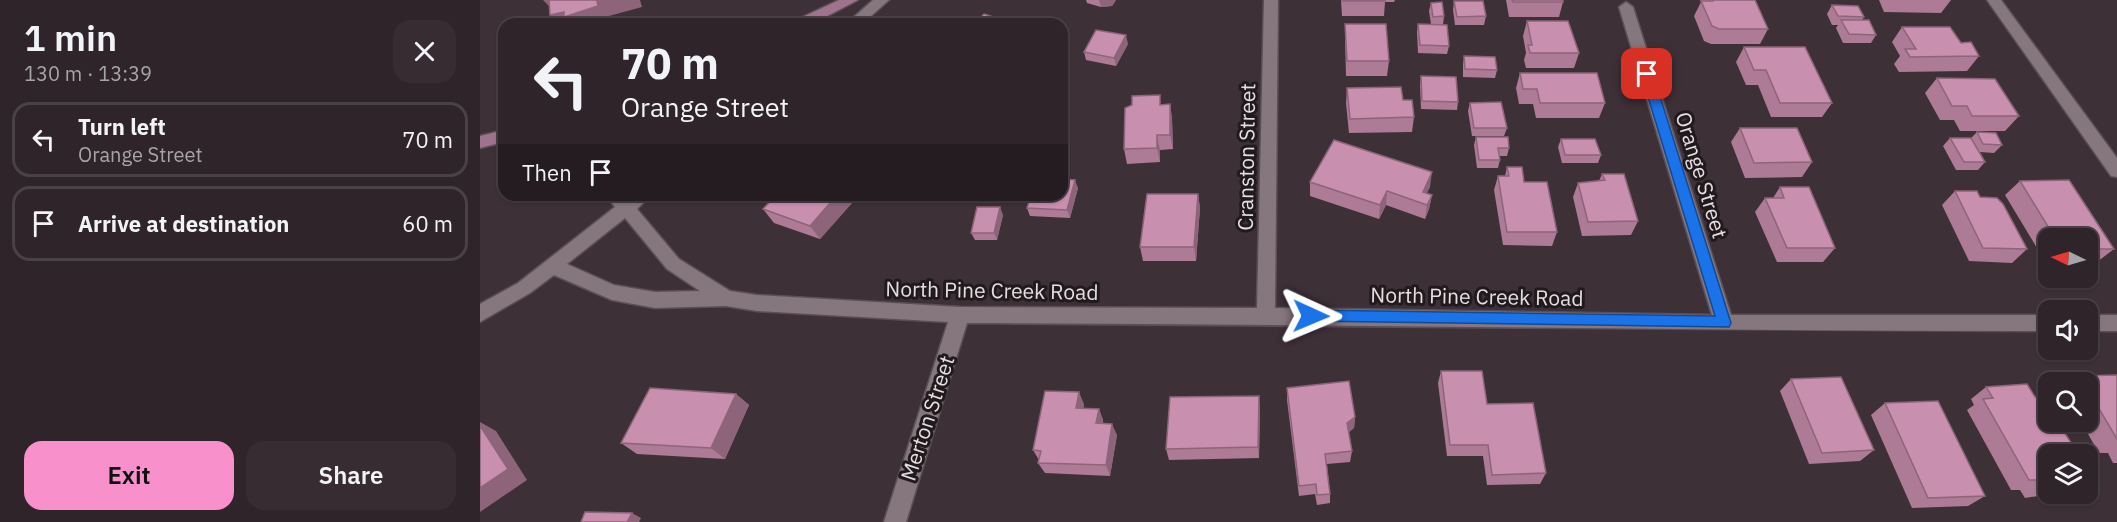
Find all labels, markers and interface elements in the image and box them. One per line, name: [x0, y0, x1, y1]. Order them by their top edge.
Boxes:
text: 1 min: [24, 14, 117, 61]
button: close: [393, 20, 456, 83]
text: 70 m: [621, 36, 719, 91]
icon: left: [522, 42, 600, 120]
pin: [1621, 48, 1672, 99]
icon: arrive: [1630, 57, 1663, 90]
text: 130 m · 13:39: [24, 60, 152, 87]
street label: Cranston Street: [1231, 83, 1261, 231]
text: Orange Street: [621, 89, 789, 124]
street label: Orange Street: [1670, 108, 1734, 242]
text: Turn left: [78, 112, 166, 141]
icon: left: [27, 123, 60, 156]
text: 70 m: [402, 125, 453, 154]
text: Orange Street: [78, 141, 202, 168]
icon: arrive: [584, 156, 617, 189]
text: Then: [522, 158, 572, 187]
icon: arrive: [27, 207, 60, 240]
text: Arrive at destination: [78, 209, 289, 238]
text: 60 m: [402, 209, 453, 238]
north arrow: [2038, 228, 2098, 288]
map controls: [2038, 228, 2098, 504]
street label: North Pine Creek Road: [885, 274, 1099, 306]
street label: North Pine Creek Road: [1370, 280, 1584, 312]
position arrow: [1279, 284, 1343, 348]
button: sound: [2038, 300, 2098, 360]
street label: Merton Street: [894, 352, 960, 484]
button: search: [2038, 372, 2098, 432]
button: Exit: [24, 441, 234, 510]
button: Share: [246, 441, 456, 510]
button: layers: [2038, 444, 2098, 504]

